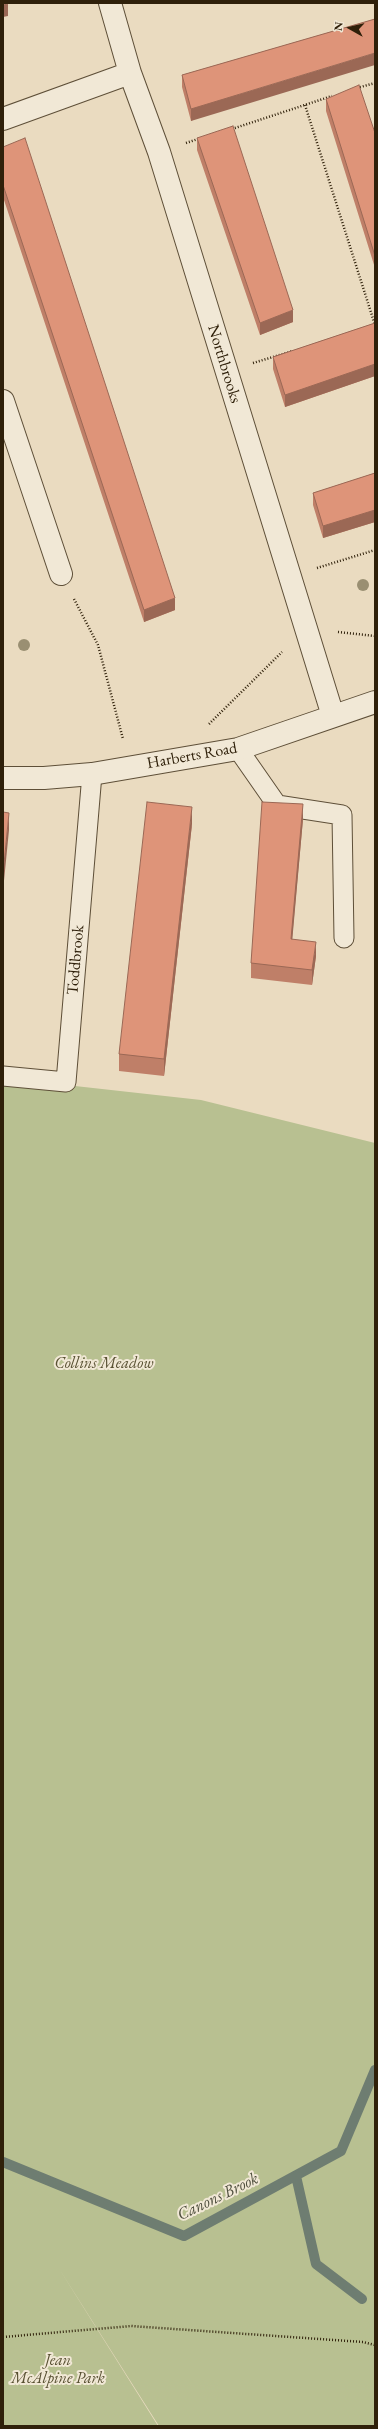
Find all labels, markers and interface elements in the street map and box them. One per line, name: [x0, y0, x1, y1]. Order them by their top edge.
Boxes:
north arrow: [330, 8, 370, 48]
text: N: [331, 21, 346, 32]
street label: Northbrooks: [203, 322, 245, 406]
street label: Harberts Road: [145, 739, 239, 773]
street label: Toddbrook: [63, 924, 89, 996]
park label: Collins Meadow: [55, 1354, 153, 1374]
water label: Canons Brook: [174, 2169, 262, 2225]
park label: Jean McAlpine Park: [11, 2351, 105, 2389]

